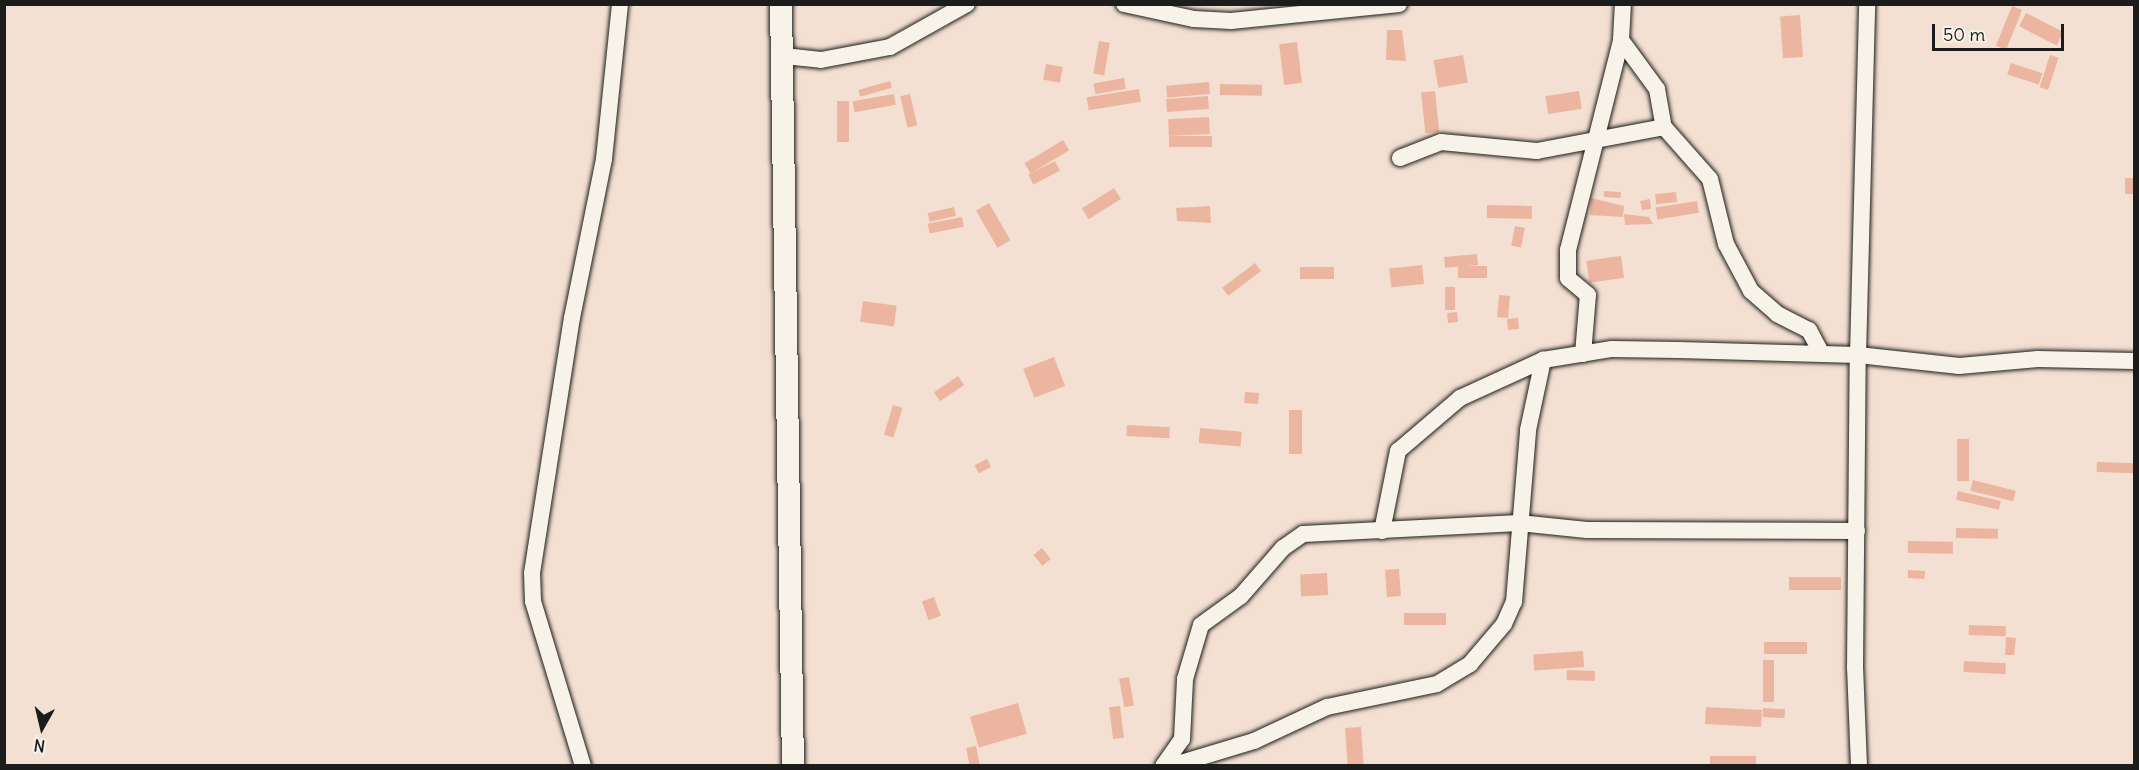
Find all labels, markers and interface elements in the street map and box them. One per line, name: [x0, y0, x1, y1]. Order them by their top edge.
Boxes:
scale bar: [1935, 12, 2067, 50]
text: 50 m: [1943, 23, 1985, 46]
north arrow: [12, 698, 72, 758]
text: N: [33, 735, 46, 756]

